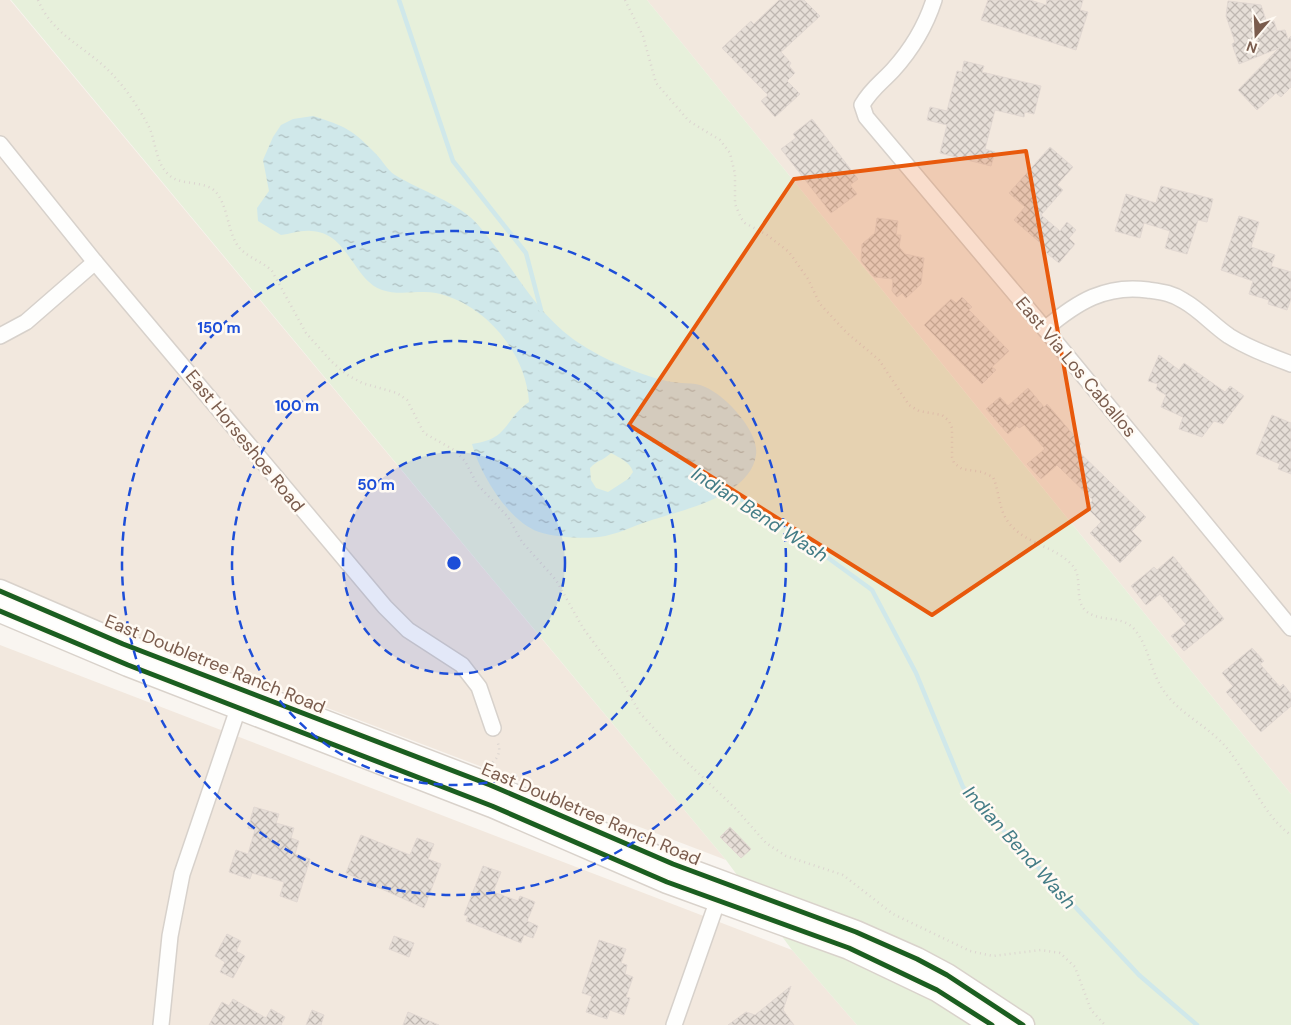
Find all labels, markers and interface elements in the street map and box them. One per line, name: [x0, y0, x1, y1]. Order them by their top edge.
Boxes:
north arrow: [1231, 10, 1281, 60]
text: N: [1244, 37, 1260, 57]
street label: East Via Los Caballos: [1010, 292, 1142, 442]
text: 150 m: [198, 318, 241, 338]
street label: East Horseshoe Road: [180, 365, 310, 517]
text: 100 m: [275, 396, 319, 416]
water label: Indian Bend Wash: [687, 461, 833, 568]
text: 50 m: [357, 475, 395, 495]
centre of rings: [445, 554, 463, 572]
street label: East Doubletree Ranch Road: [101, 609, 329, 719]
street label: East Doubletree Ranch Road: [478, 757, 704, 871]
water label: Indian Bend Wash: [958, 780, 1082, 914]

